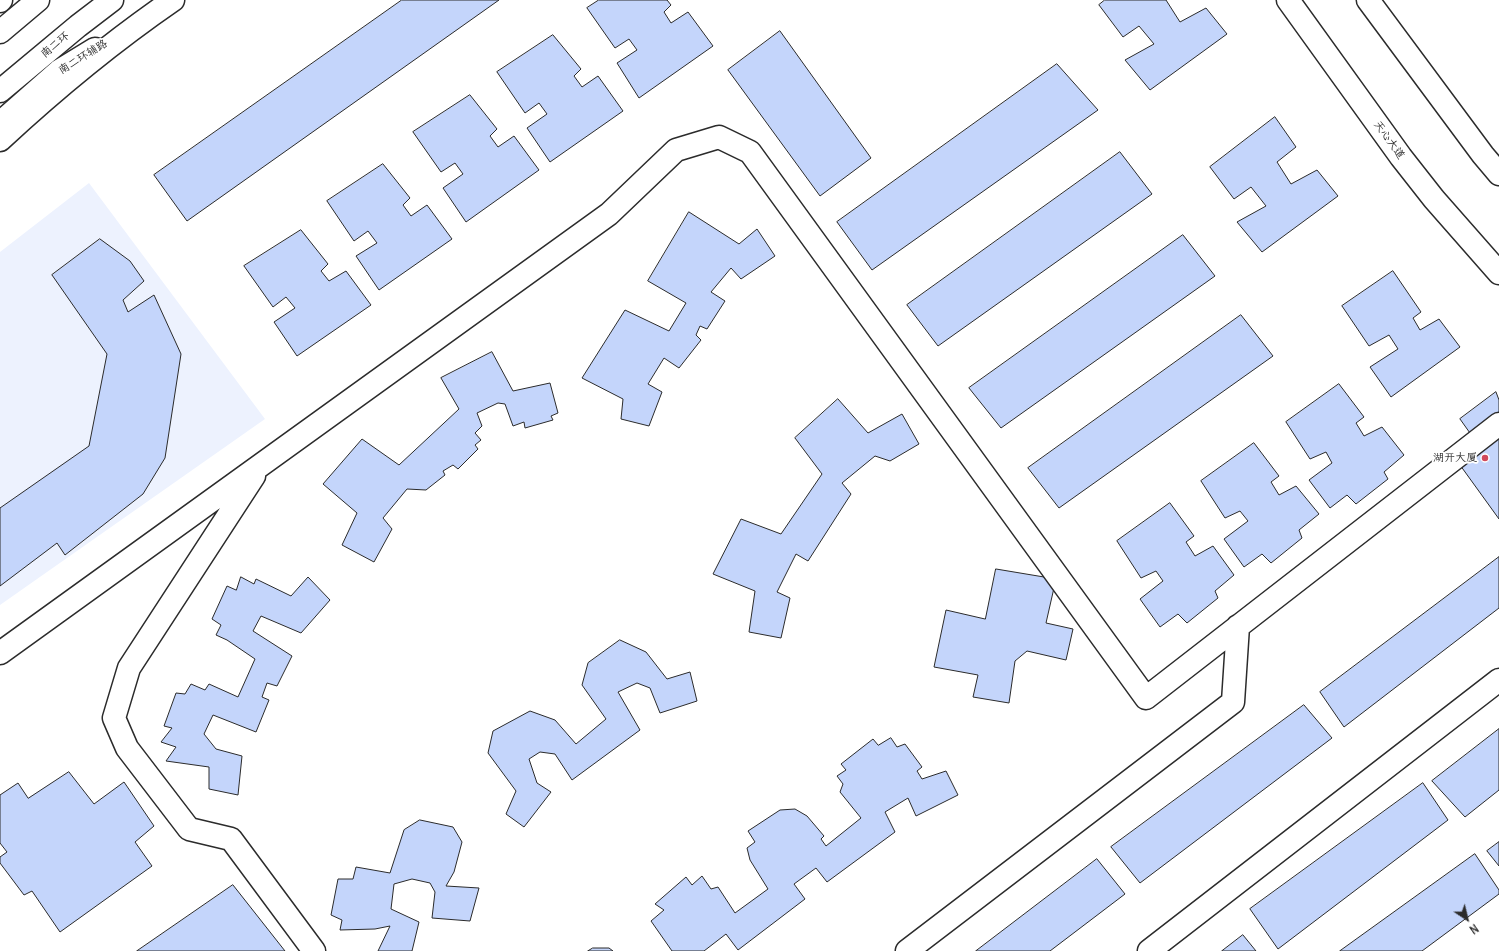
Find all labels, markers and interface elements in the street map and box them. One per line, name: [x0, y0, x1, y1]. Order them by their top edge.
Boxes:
street label: 南二环: [38, 29, 72, 61]
street label: 南二环辅路: [56, 37, 110, 77]
street label: 天心大道: [1371, 118, 1407, 162]
place label: 湖开大厦: [1433, 451, 1477, 465]
marker: 湖开大厦: [1480, 453, 1490, 463]
north arrow: [1447, 899, 1487, 939]
text: N: [1467, 921, 1481, 937]

